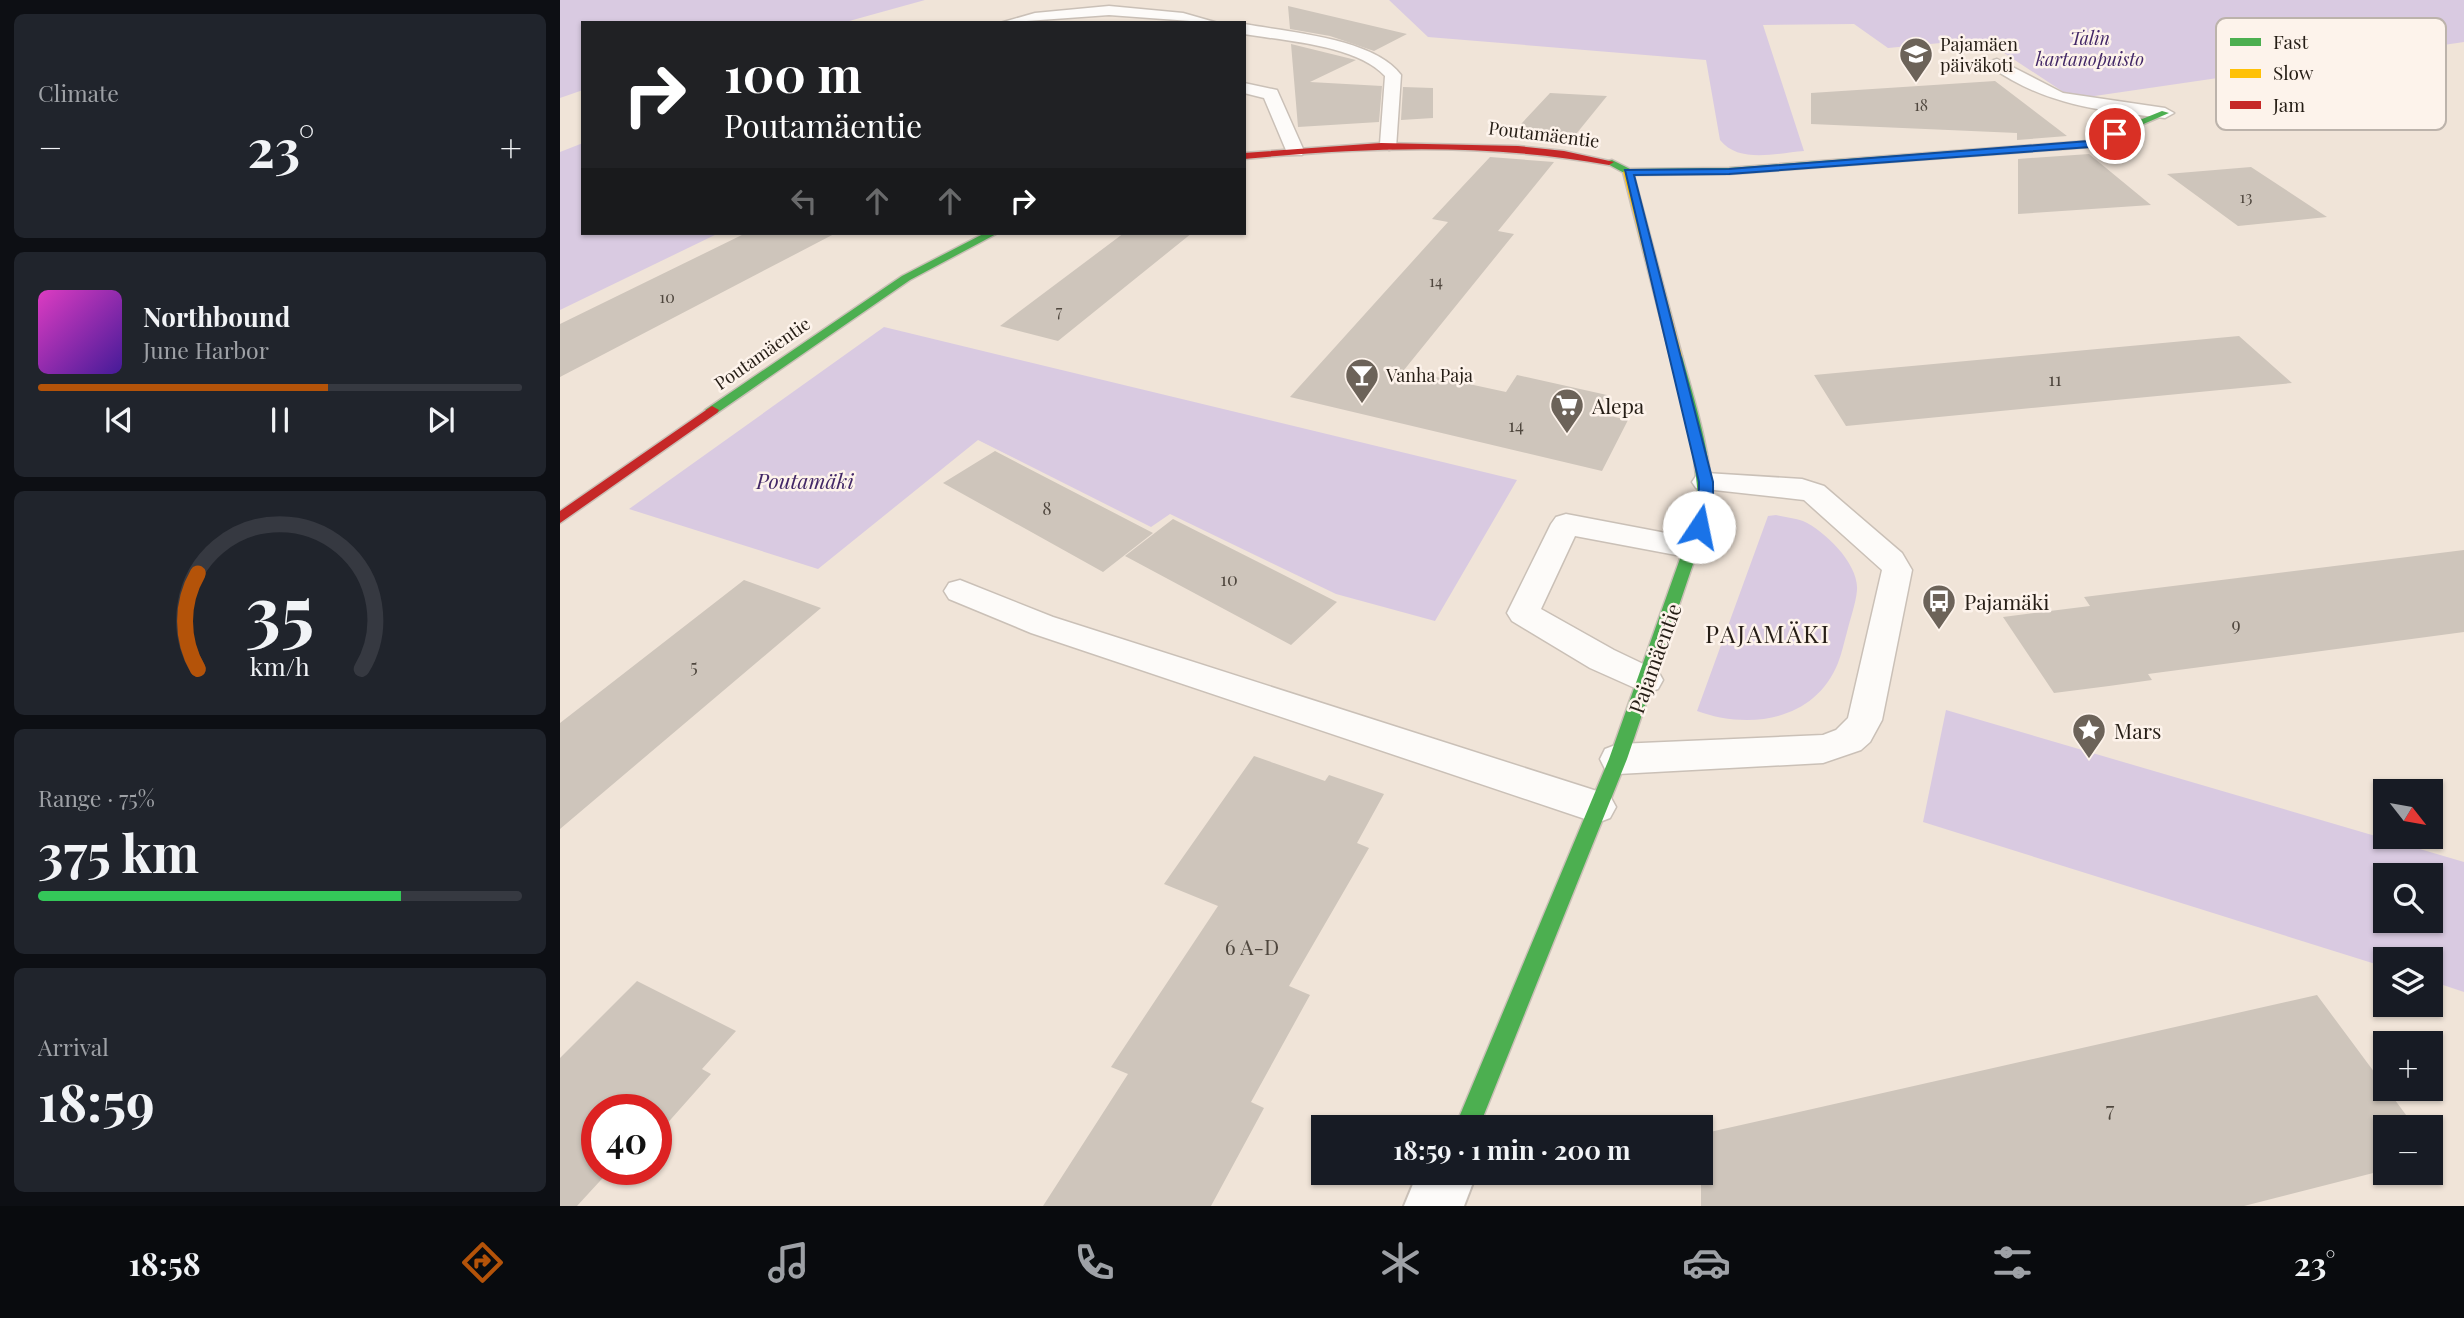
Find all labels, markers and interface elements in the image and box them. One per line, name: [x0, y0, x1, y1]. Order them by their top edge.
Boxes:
legend: [2216, 18, 2446, 130]
park label: Talin kartanopuisto: [2035, 26, 2144, 71]
text: Fast: [2273, 28, 2309, 54]
place label: Pajamäen päiväkoti: [1940, 32, 2018, 77]
school or university icon: Pajamäen päiväkoti: [1897, 35, 1935, 84]
text: 100 m: [724, 40, 862, 105]
icon: right: [609, 49, 700, 140]
text: Slow: [2273, 59, 2314, 85]
text: Climate: [38, 77, 119, 108]
text: Jam: [2272, 91, 2305, 117]
house number: 18: [1914, 94, 1928, 115]
text: Poutamäentie: [724, 103, 922, 146]
pin: [2085, 104, 2145, 164]
text: 23°: [248, 112, 315, 181]
street label: Poutamäentie: [1487, 115, 1601, 153]
icon: arrive: [2096, 115, 2134, 153]
text: −: [38, 121, 63, 172]
text: +: [500, 121, 522, 172]
icon: left: [785, 182, 823, 220]
icon: ahead: [858, 182, 896, 220]
icon: ahead: [931, 182, 969, 220]
icon: right: [1004, 182, 1042, 220]
house number: 13: [2240, 186, 2252, 207]
house number: 14: [1429, 270, 1443, 291]
house number: 10: [659, 286, 675, 307]
text: Northbound: [143, 299, 290, 334]
house number: 7: [1056, 300, 1063, 321]
street label: Poutamäentie: [709, 311, 815, 395]
text: June Harbor: [143, 334, 269, 365]
bar icon: Vanha Paja: [1343, 356, 1381, 405]
place label: Vanha Paja: [1385, 363, 1473, 387]
house number: 11: [2048, 367, 2062, 391]
supermarket icon: Alepa: [1548, 386, 1586, 435]
place label: Alepa: [1591, 391, 1645, 419]
icon: previous: [100, 401, 138, 439]
icon: pause: [261, 401, 299, 439]
icon: next: [422, 401, 460, 439]
house number: 14: [1508, 413, 1524, 437]
park label: Poutamäki: [755, 466, 854, 494]
position arrow: [1662, 490, 1736, 564]
house number: 8: [1042, 496, 1052, 520]
text: 35: [246, 560, 314, 657]
house number: 10: [1220, 567, 1238, 591]
bus stop icon: Pajamäki: [1920, 582, 1958, 631]
place label: Pajamäki: [1964, 587, 2049, 615]
street label: Pajamäentie: [1621, 599, 1687, 717]
house number: 9: [2231, 612, 2241, 636]
district label: PAJAMÄKI: [1705, 617, 1831, 649]
text: km/h: [250, 649, 310, 682]
house number: 5: [690, 654, 698, 678]
place icon: Mars: [2070, 711, 2108, 760]
place label: Mars: [2114, 716, 2161, 744]
north arrow: [2373, 779, 2443, 849]
map controls: [2373, 779, 2443, 1185]
text: Range · 75%: [38, 782, 155, 813]
text: 375 km: [38, 817, 199, 886]
button: search: [2373, 863, 2443, 933]
house number: 6 A-D: [1225, 932, 1279, 960]
button: layers: [2373, 947, 2443, 1017]
text: Arrival: [38, 1031, 109, 1062]
button: +: [2373, 1031, 2443, 1101]
text: 18:59: [38, 1066, 155, 1135]
speed limit sign: 40: [581, 1094, 672, 1185]
house number: 7: [2106, 1094, 2115, 1122]
button: −: [2373, 1115, 2443, 1185]
text: 18:59 · 1 min · 200 m: [1393, 1132, 1631, 1167]
icon: directions: [458, 1238, 507, 1287]
icon: music: [764, 1238, 813, 1287]
icon: phone: [1070, 1238, 1119, 1287]
icon: climate: [1376, 1238, 1425, 1287]
icon: car: [1682, 1238, 1731, 1287]
icon: filters: [1988, 1238, 2037, 1287]
text: 18:58: [129, 1241, 201, 1284]
text: 23°: [2294, 1241, 2335, 1284]

